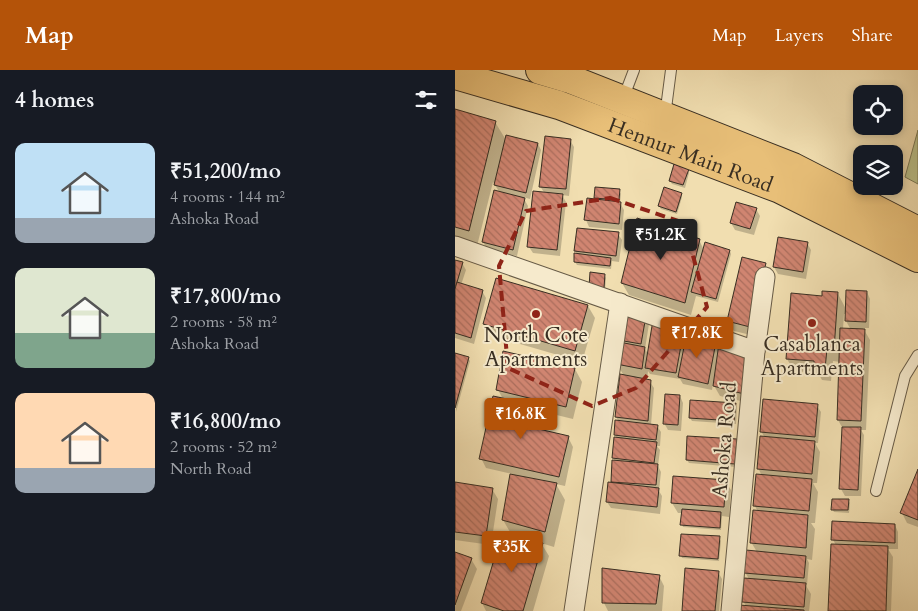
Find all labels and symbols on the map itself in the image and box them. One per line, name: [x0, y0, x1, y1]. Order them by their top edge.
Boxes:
street label: Hennur Main Road: [604, 111, 777, 200]
pin: ₹51.2K: [620, 218, 702, 261]
marker: North Cote Apartments: [530, 308, 542, 320]
pin: ₹17.8K: [656, 316, 738, 359]
marker: Casablanca Apartments: [806, 317, 818, 329]
place label: North Cote Apartments: [484, 321, 588, 374]
place label: Casablanca Apartments: [761, 330, 863, 383]
street label: Ashoka Road: [705, 381, 744, 500]
pin: ₹16.8K: [480, 398, 562, 440]
pin: ₹35K: [482, 530, 542, 573]

